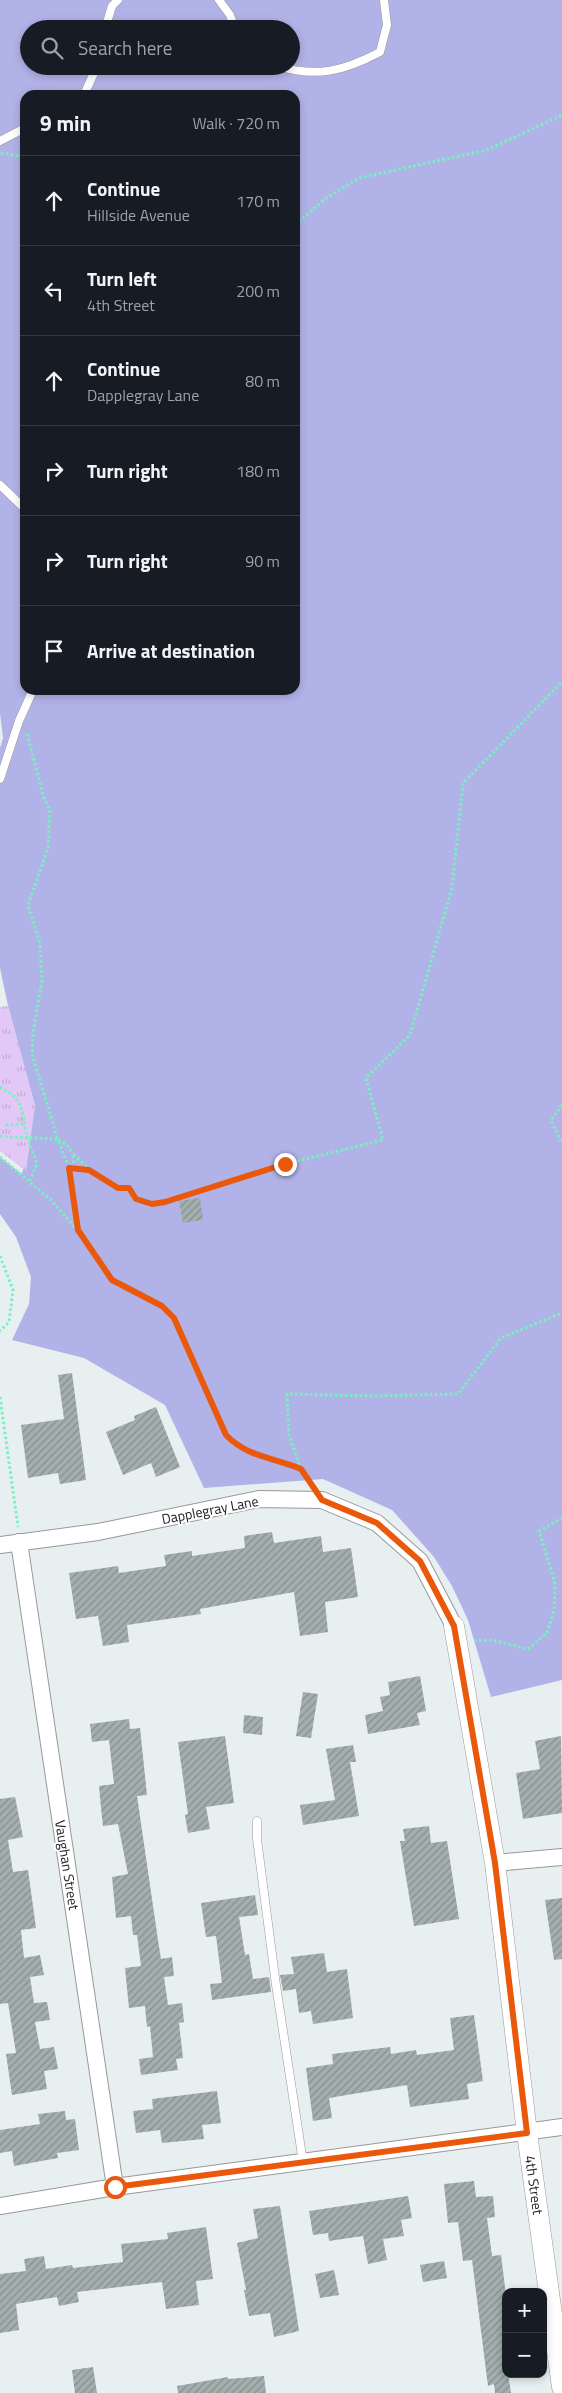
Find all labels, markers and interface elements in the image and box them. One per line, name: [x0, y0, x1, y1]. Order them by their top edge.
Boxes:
search box: [20, 20, 300, 75]
text: Search here: [78, 33, 172, 62]
icon: search: [38, 34, 66, 62]
text: 9 min: [40, 107, 91, 139]
text: Walk · 720 m: [192, 111, 280, 135]
text: Continue: [87, 174, 160, 203]
icon: ahead: [40, 187, 68, 215]
text: 170 m: [236, 189, 280, 213]
text: Hillside Avenue: [87, 203, 190, 227]
text: Turn left: [87, 264, 157, 293]
icon: left: [40, 277, 68, 305]
text: 200 m: [236, 279, 280, 303]
text: 4th Street: [87, 293, 155, 317]
text: Continue: [87, 354, 160, 383]
icon: ahead: [40, 367, 68, 395]
text: 80 m: [245, 369, 280, 393]
text: Dapplegray Lane: [87, 383, 199, 407]
text: Turn right: [87, 456, 168, 485]
icon: right: [40, 457, 68, 485]
text: 180 m: [236, 459, 280, 483]
text: Turn right: [87, 546, 168, 575]
icon: right: [40, 547, 68, 575]
text: 90 m: [245, 549, 280, 573]
text: Arrive at destination: [87, 636, 255, 665]
icon: arrive: [40, 637, 68, 665]
route end: [274, 1153, 297, 1176]
street label: Dapplegray Lane: [160, 1490, 260, 1529]
street label: Vaughan Street: [50, 1819, 85, 1911]
street label: 4th Street: [520, 2154, 549, 2216]
route start: [104, 2176, 127, 2199]
map controls: [502, 2288, 547, 2378]
button: +: [502, 2288, 547, 2333]
button: −: [502, 2333, 547, 2378]

